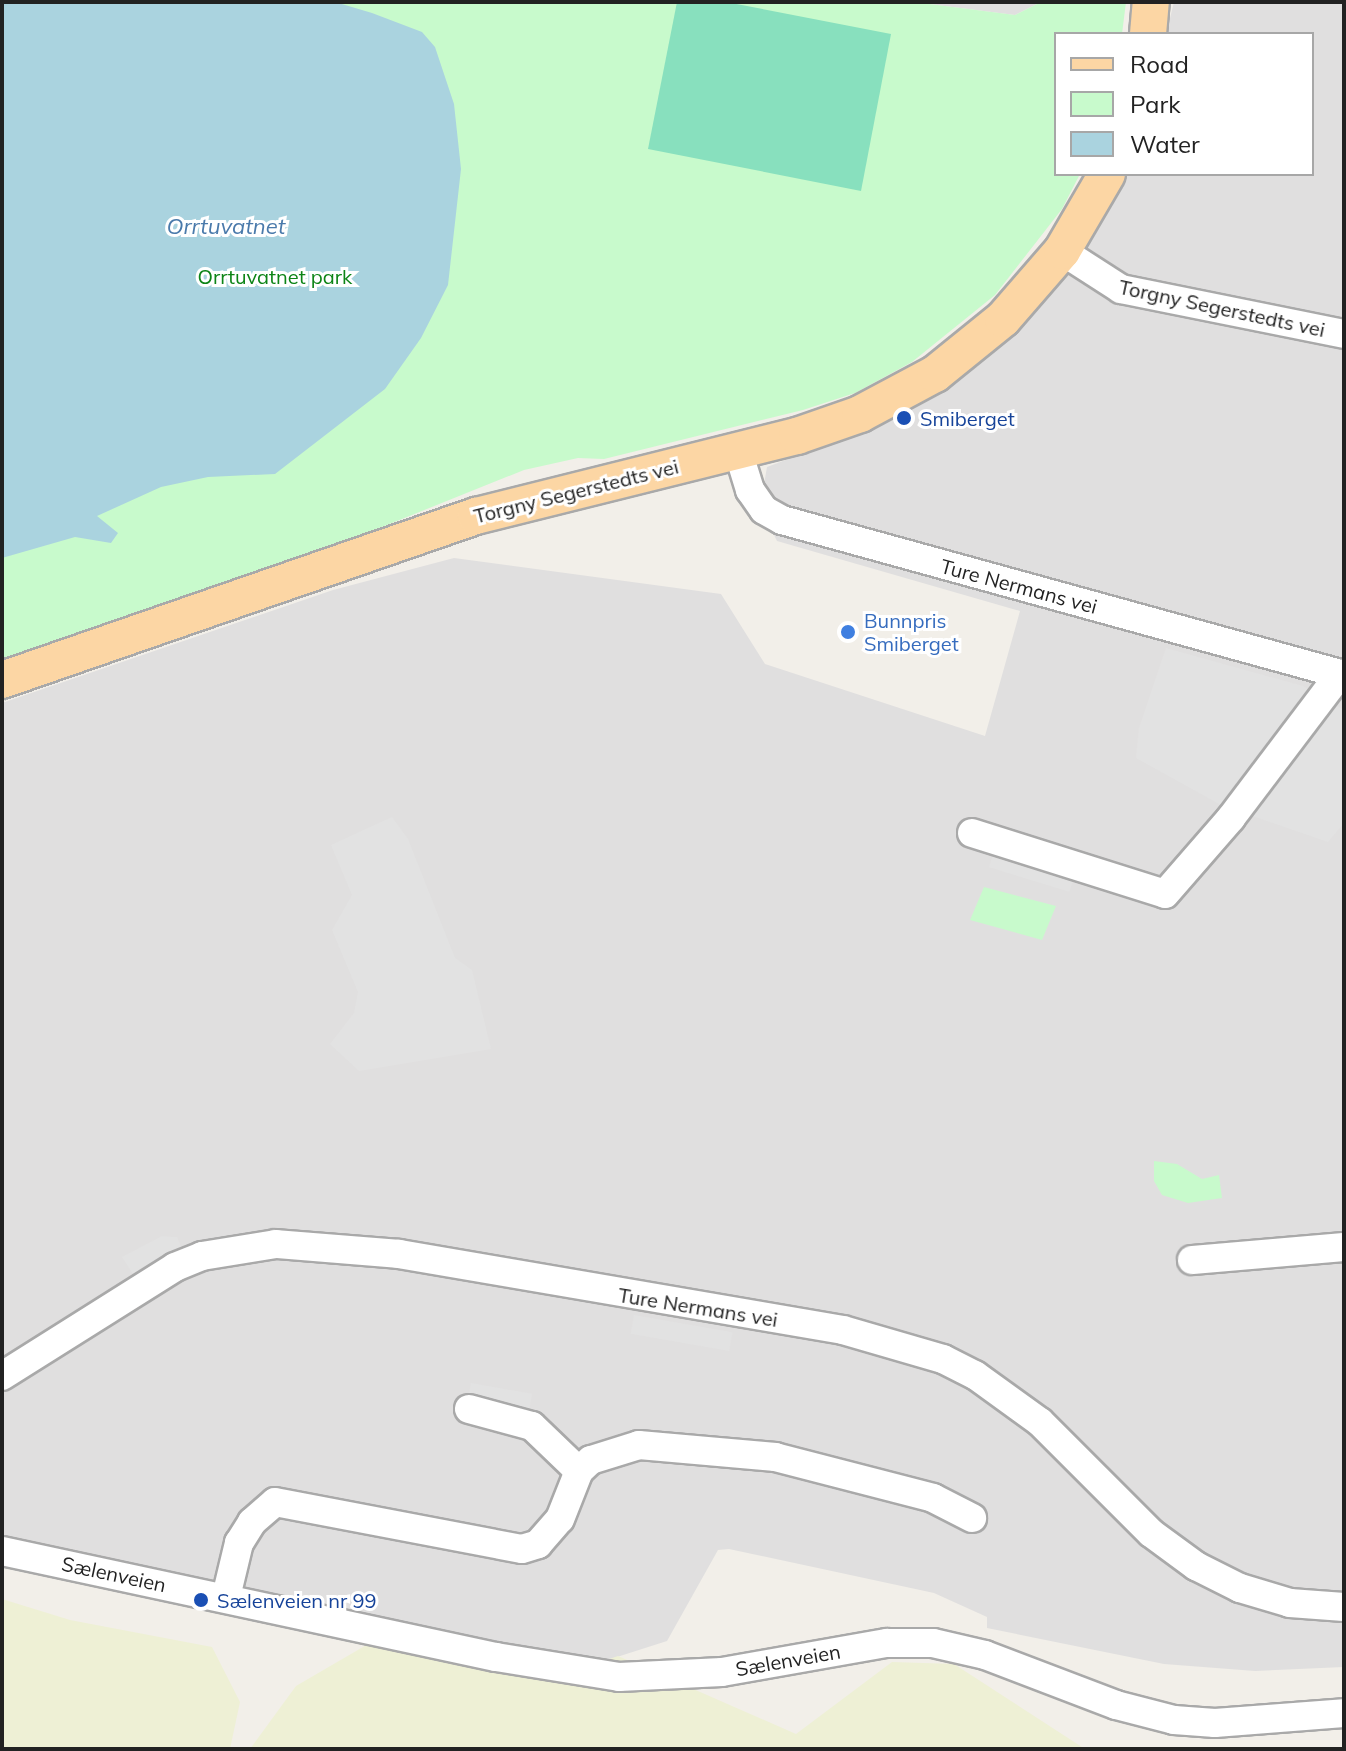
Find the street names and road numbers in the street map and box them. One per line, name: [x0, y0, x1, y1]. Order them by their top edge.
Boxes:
street label: Torgny Segerstedts vei: [1117, 274, 1327, 342]
street label: Torgny Segerstedts vei: [471, 454, 681, 528]
street label: Ture Nermans vei: [938, 554, 1100, 618]
street label: Ture Nermans vei: [617, 1283, 779, 1331]
street label: Sælenveien: [60, 1551, 168, 1597]
street label: Sælenveien: [734, 1639, 842, 1681]

